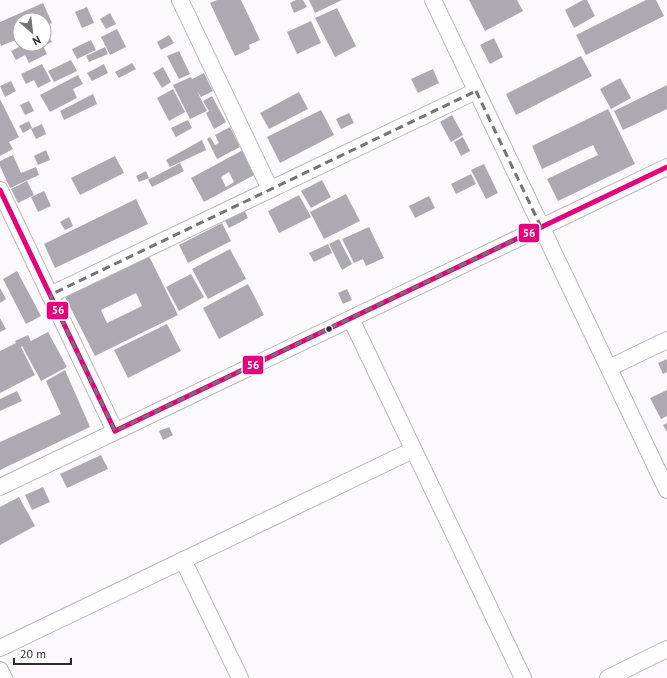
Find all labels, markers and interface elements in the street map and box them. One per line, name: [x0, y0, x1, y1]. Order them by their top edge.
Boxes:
north arrow: [12, 12, 52, 52]
text: N: [30, 33, 43, 49]
line badge: 56: [518, 223, 540, 243]
text: 56: [523, 226, 535, 240]
line badge: 56: [46, 301, 69, 320]
text: 56: [52, 303, 64, 317]
unlabelled marker: [324, 324, 334, 334]
line badge: 56: [242, 355, 264, 375]
text: 56: [247, 358, 259, 372]
scale bar: [14, 640, 71, 666]
text: 20 m: [20, 646, 46, 661]

